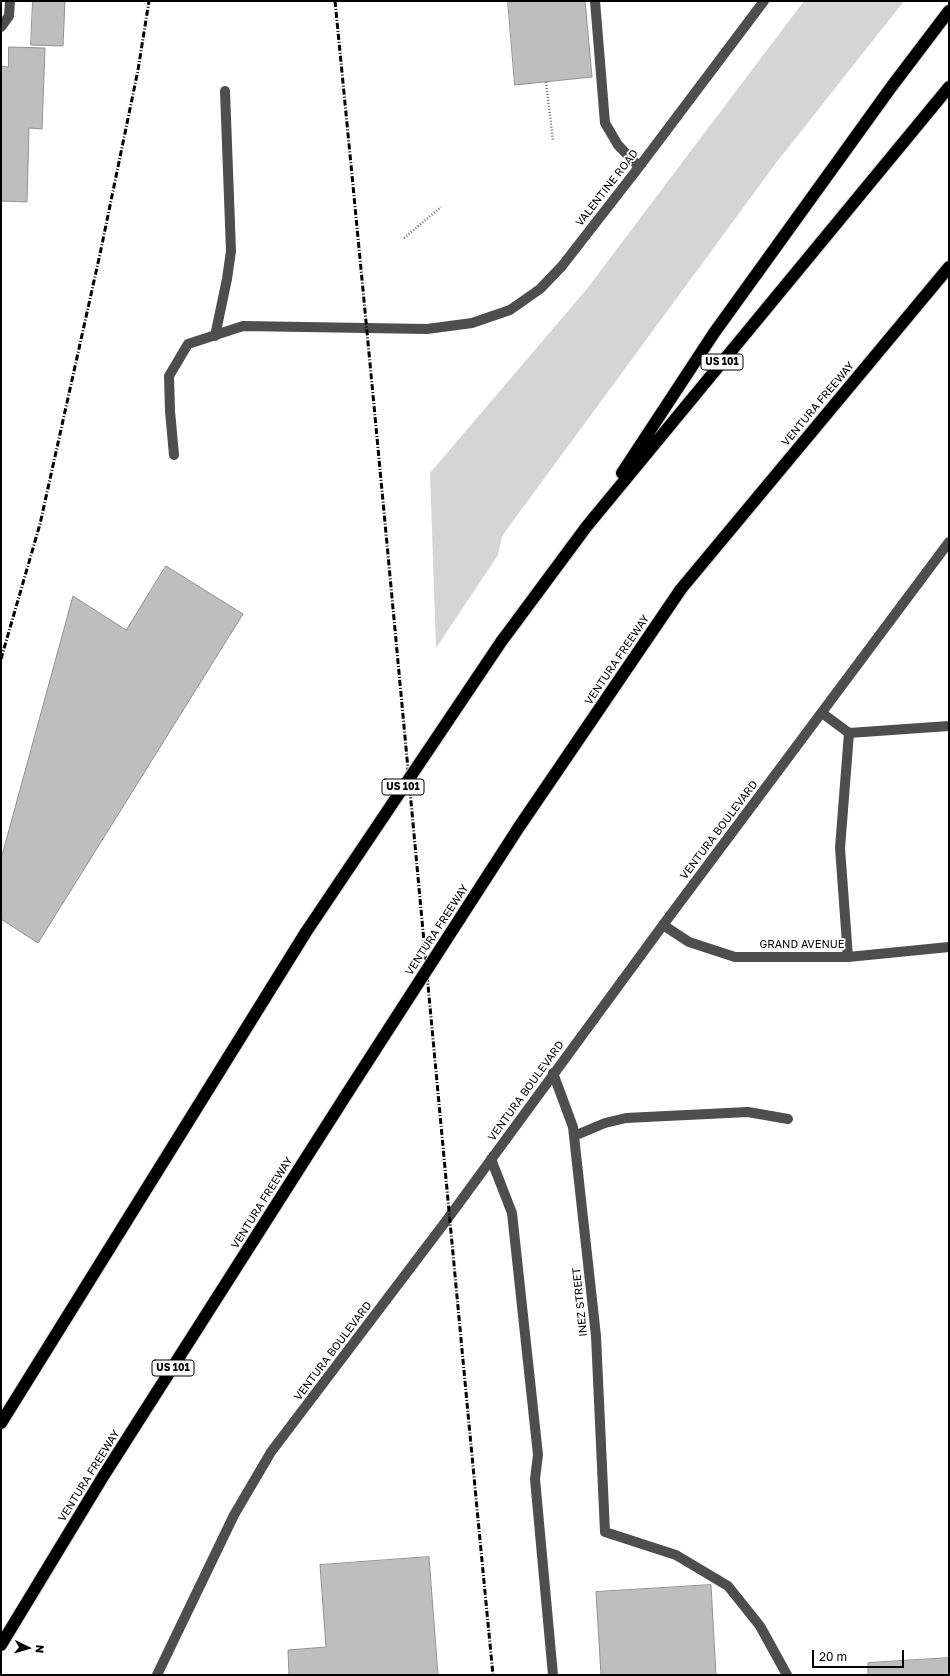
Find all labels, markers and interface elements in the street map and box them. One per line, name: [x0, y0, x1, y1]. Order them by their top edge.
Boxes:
street label: VALENTINE ROAD: [573, 147, 641, 229]
road number: US 101: [701, 354, 743, 370]
street label: VENTURA FREEWAY: [779, 359, 857, 449]
street label: VENTURA FREEWAY: [582, 613, 652, 707]
street label: VENTURA BOULEVARD: [678, 778, 760, 882]
road number: US 101: [382, 779, 424, 795]
street label: VENTURA FREEWAY: [403, 882, 471, 978]
street label: GRAND AVENUE: [760, 938, 844, 952]
street label: VENTURA BOULEVARD: [485, 1038, 567, 1144]
street label: VENTURA FREEWAY: [228, 1155, 296, 1251]
street label: INEZ STREET: [570, 1267, 590, 1337]
street label: VENTURA BOULEVARD: [292, 1299, 374, 1403]
road number: US 101: [152, 1360, 194, 1376]
street label: VENTURA FREEWAY: [55, 1428, 123, 1524]
north arrow: [8, 1628, 48, 1668]
scale bar: [814, 1642, 906, 1668]
text: N: [34, 1644, 47, 1654]
text: 20 m: [819, 1649, 847, 1664]

